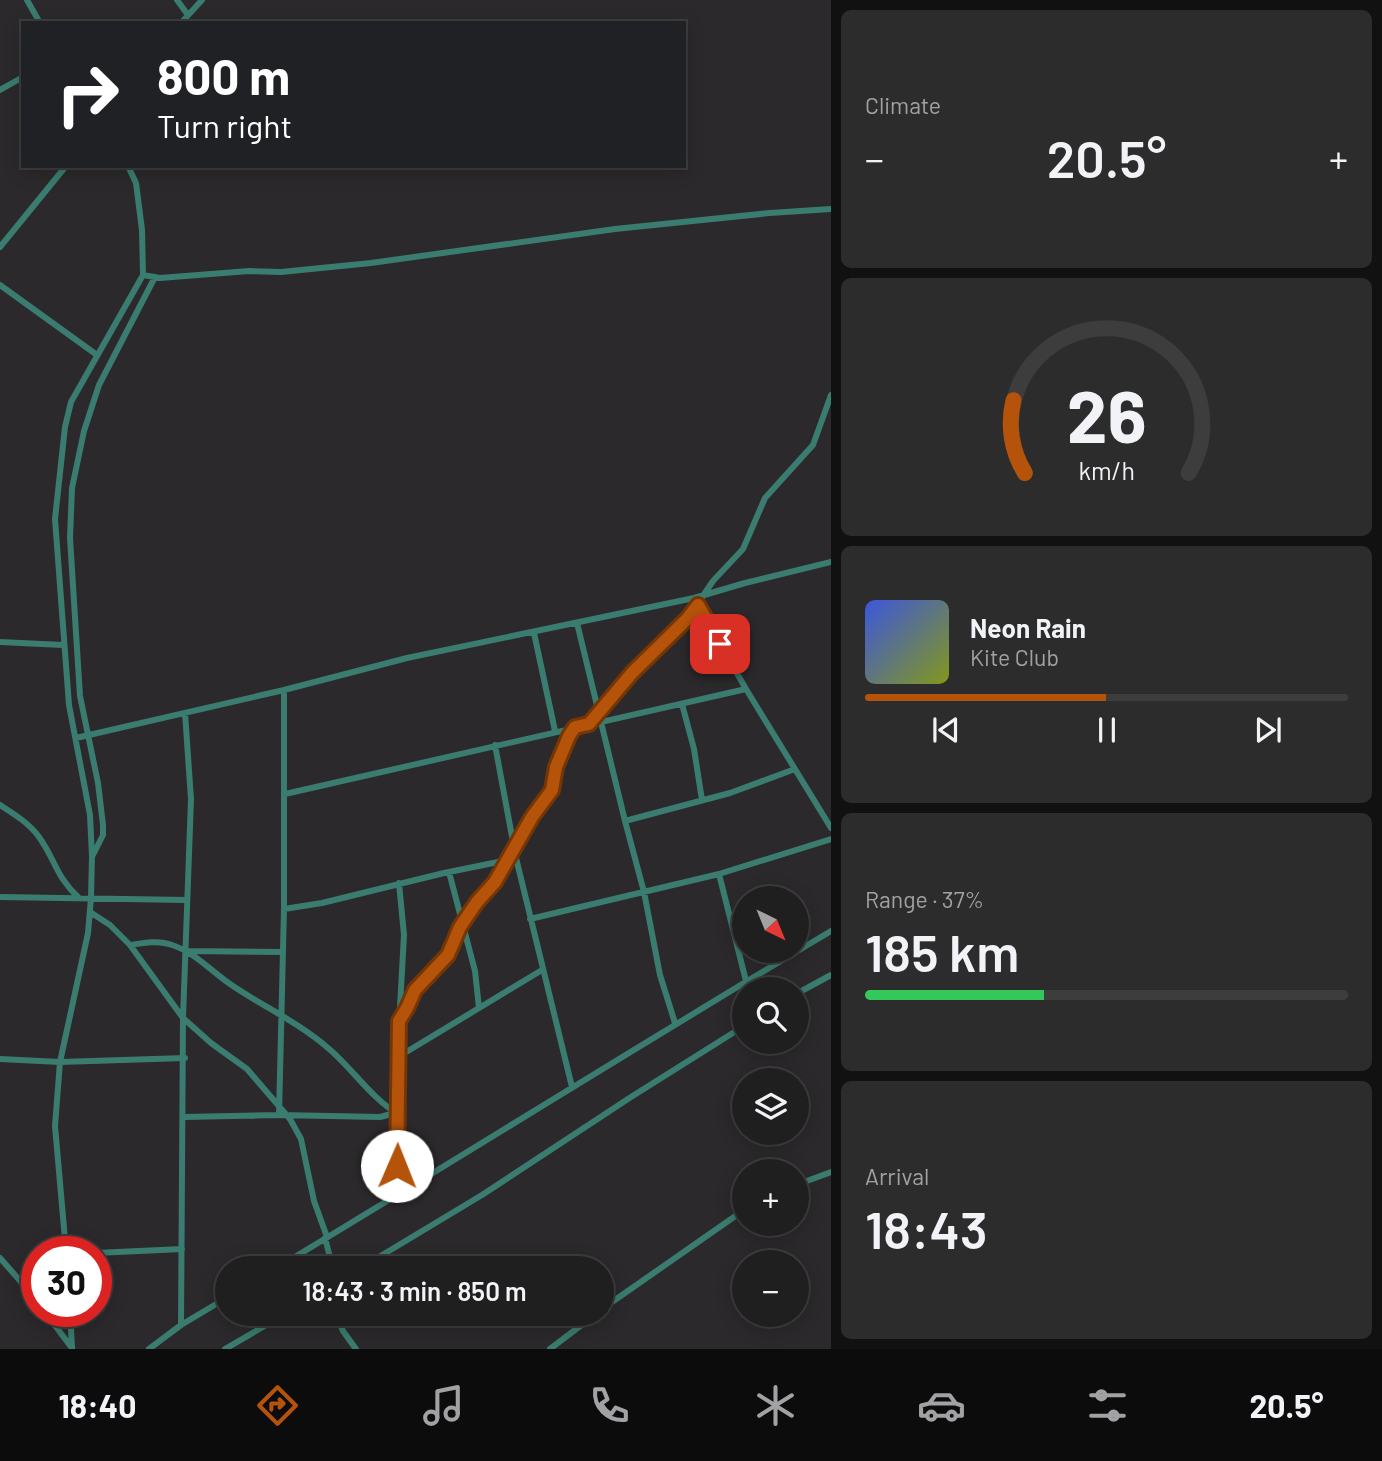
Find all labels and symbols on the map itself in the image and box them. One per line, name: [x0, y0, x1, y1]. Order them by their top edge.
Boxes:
pin: [690, 614, 750, 674]
north arrow: [732, 886, 808, 962]
position arrow: [360, 1129, 434, 1203]
speed limit sign: 30: [21, 1236, 112, 1327]

